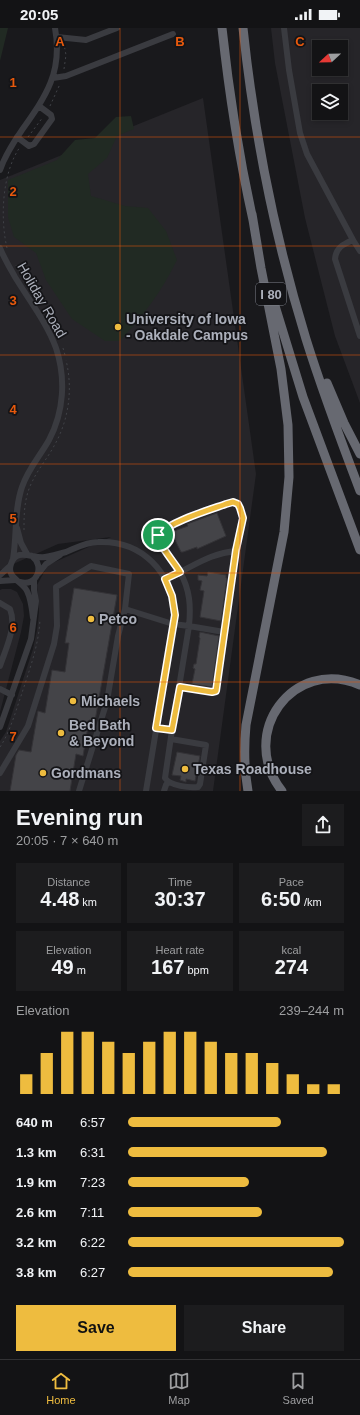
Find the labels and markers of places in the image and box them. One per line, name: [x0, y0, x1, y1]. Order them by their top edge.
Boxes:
place label: University of Iowa - Oakdale Campus: [126, 311, 248, 343]
marker: University of Iowa - Oakdale Campus: [113, 322, 123, 332]
pin: [141, 518, 175, 552]
place label: Petco: [99, 611, 137, 627]
marker: Petco: [86, 614, 96, 624]
place label: Michaels: [81, 693, 140, 709]
marker: Michaels: [68, 696, 78, 706]
place label: Bed Bath & Beyond: [69, 717, 134, 749]
marker: Bed Bath & Beyond: [56, 728, 66, 738]
place label: Texas Roadhouse: [193, 761, 312, 777]
marker: Texas Roadhouse: [180, 764, 190, 774]
place label: Gordmans: [51, 765, 121, 781]
marker: Gordmans: [38, 768, 48, 778]

